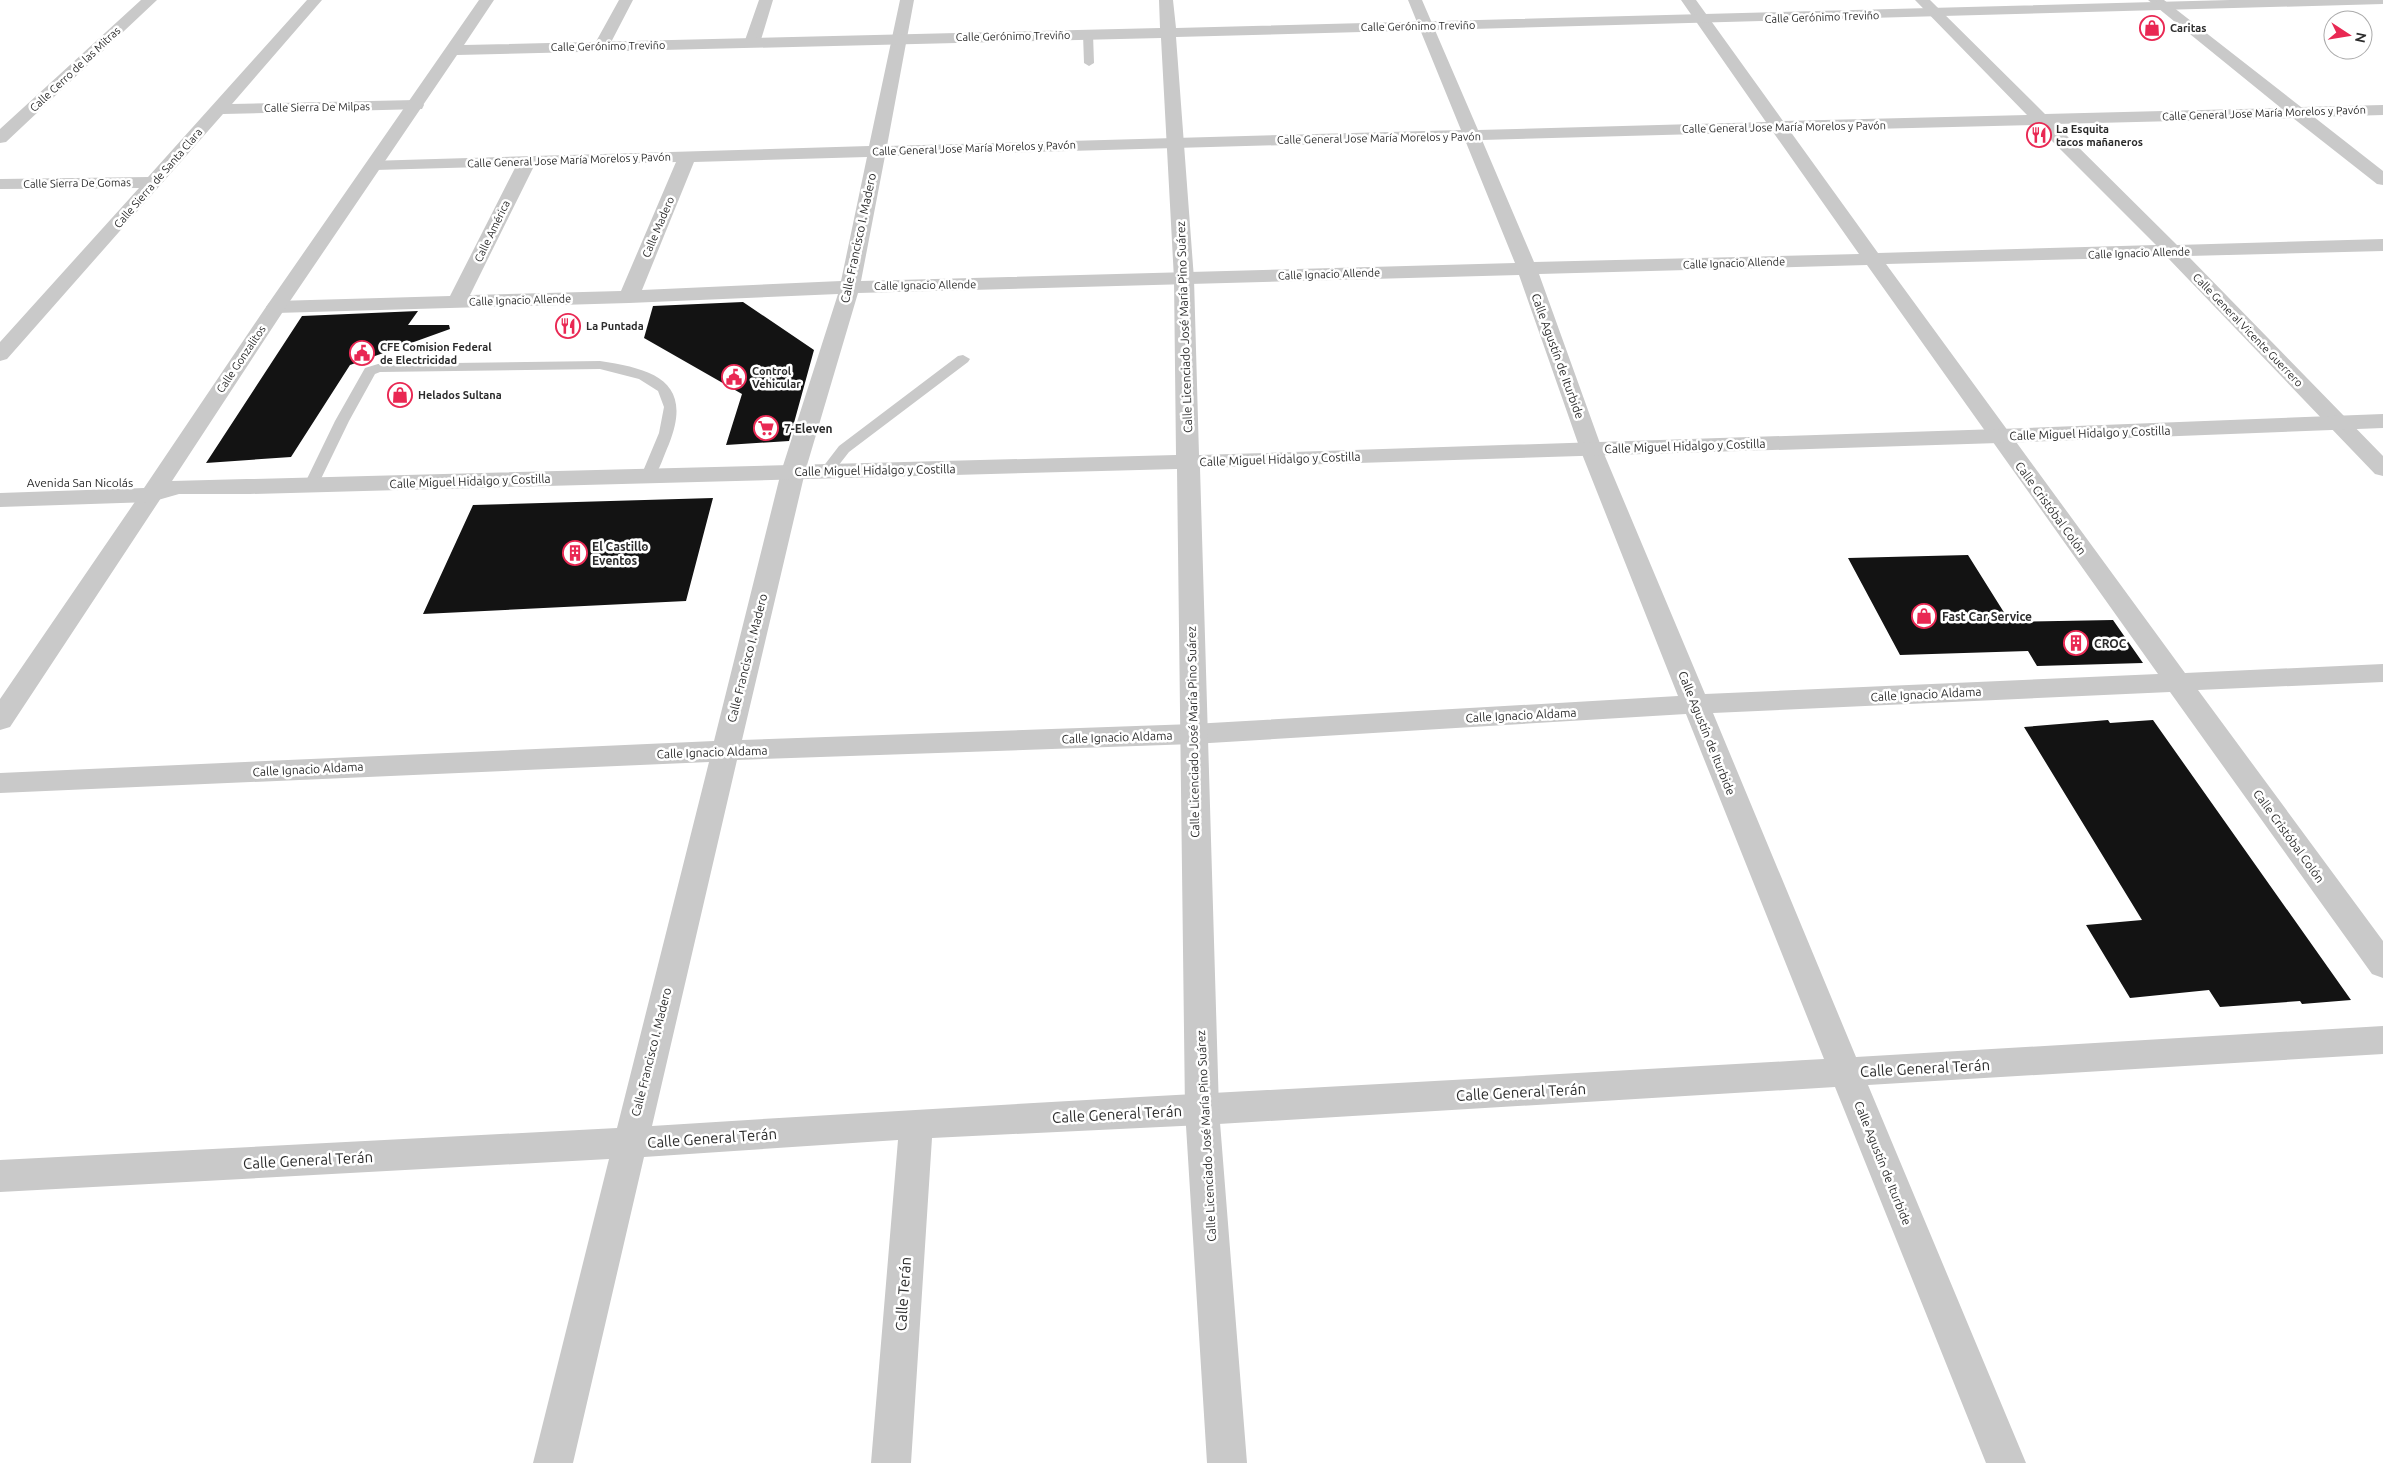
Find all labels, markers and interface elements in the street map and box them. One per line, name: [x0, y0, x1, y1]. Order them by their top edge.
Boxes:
street label: Calle Gerónimo Treviño: [1764, 9, 1880, 25]
north arrow: [2323, 10, 2373, 60]
shop icon: Caritas: [2139, 15, 2165, 41]
street label: Calle Gerónimo Treviño: [1360, 19, 1476, 33]
place label: Caritas: [2170, 22, 2206, 34]
street label: Calle Cerro de las Mitras: [27, 24, 123, 114]
street label: Calle Gerónimo Treviño: [955, 29, 1071, 43]
text: N: [2352, 31, 2370, 44]
street label: Calle Gerónimo Treviño: [550, 39, 666, 53]
street label: Calle Sierra De Milpas: [264, 100, 370, 114]
street label: Calle General Jose María Morelos y Pavón: [2162, 103, 2366, 123]
street label: Calle General Jose María Morelos y Pavón: [1682, 119, 1886, 135]
restaurant icon: La Esquita tacos mañaneros: [2026, 122, 2052, 148]
place label: La Esquita tacos mañaneros: [2056, 123, 2143, 148]
street label: Calle Sierra de Santa Clara: [111, 126, 205, 230]
street label: Calle General Jose María Morelos y Pavón: [1277, 130, 1481, 146]
street label: Calle General Jose María Morelos y Pavón: [872, 138, 1076, 158]
street label: Calle General Jose María Morelos y Pavón: [467, 150, 671, 170]
street label: Calle Francisco I. Madero: [838, 172, 878, 304]
street label: Calle Sierra De Gomas: [23, 176, 131, 190]
street label: Calle Madero: [640, 195, 676, 259]
street label: Calle América: [472, 198, 512, 264]
street label: Calle Licenciado José María Pino Suárez: [1174, 220, 1194, 433]
street label: Calle Ignacio Allende: [2088, 245, 2190, 261]
street label: Calle Ignacio Allende: [1683, 255, 1785, 271]
street label: Calle Ignacio Allende: [1278, 266, 1380, 282]
street label: Calle General Vicente Guerrero: [2191, 271, 2305, 389]
street label: Calle Ignacio Allende: [874, 278, 976, 292]
street label: Calle Ignacio Allende: [469, 292, 571, 308]
street label: Calle Agustín de Iturbide: [1529, 292, 1587, 420]
restaurant icon: La Puntada: [555, 313, 581, 339]
place label: La Puntada: [586, 320, 644, 332]
street label: Calle Gonzalitos: [214, 323, 268, 395]
public building icon: CFE Comision Federal de Electricidad: [349, 340, 375, 366]
place label: CFE Comision Federal de Electricidad: [380, 341, 492, 366]
public building icon: Control Vehicular: [721, 364, 747, 390]
place label: Control Vehicular: [752, 365, 801, 390]
shop icon: Helados Sultana: [387, 382, 413, 408]
place label: Helados Sultana: [418, 389, 502, 401]
supermarket icon: 7-Eleven: [753, 415, 779, 441]
place label: 7-Eleven: [784, 422, 833, 435]
street label: Calle Miguel Hidalgo y Costilla: [2009, 424, 2171, 442]
street label: Calle Miguel Hidalgo y Costilla: [1604, 437, 1766, 455]
street label: Calle Miguel Hidalgo y Costilla: [1199, 450, 1361, 468]
street label: Calle Cristóbal Colón: [2013, 459, 2089, 557]
street label: Calle Miguel Hidalgo y Costilla: [794, 462, 956, 478]
street label: Calle Miguel Hidalgo y Costilla: [389, 472, 551, 490]
street label: Avenida San Nicolás: [27, 476, 133, 489]
building icon: El Castillo Eventos: [562, 540, 588, 566]
place label: El Castillo Eventos: [592, 540, 649, 567]
street label: Calle Francisco I. Madero: [725, 592, 769, 724]
shop icon: Fast Car Service: [1911, 603, 1937, 629]
place label: Fast Car Service: [1942, 610, 2032, 623]
street label: Calle Licenciado José María Pino Suárez: [1185, 625, 1201, 838]
building icon: CROC: [2063, 630, 2089, 656]
place label: CROC: [2094, 637, 2127, 650]
street label: Calle Agustín de Iturbide: [1676, 669, 1738, 797]
street label: Calle Ignacio Aldama: [1870, 685, 1982, 703]
street label: Calle Ignacio Aldama: [1465, 706, 1577, 724]
street label: Calle Ignacio Aldama: [1061, 729, 1173, 745]
street label: Calle Ignacio Aldama: [656, 744, 768, 760]
street label: Calle Ignacio Aldama: [252, 760, 364, 778]
street label: Calle Cristóbal Colón: [2251, 787, 2327, 885]
street label: Calle Francisco I. Madero: [629, 986, 673, 1118]
street label: Calle Licenciado José María Pino Suárez: [1194, 1029, 1218, 1242]
street label: Calle General Terán: [1860, 1056, 1990, 1080]
street label: Calle General Terán: [1456, 1080, 1586, 1104]
street label: Calle Agustín de Iturbide: [1852, 1099, 1914, 1227]
street label: Calle General Terán: [1052, 1102, 1182, 1126]
street label: Calle General Terán: [646, 1125, 778, 1151]
street label: Calle General Terán: [243, 1148, 373, 1172]
street label: Calle Terán: [892, 1256, 914, 1332]

